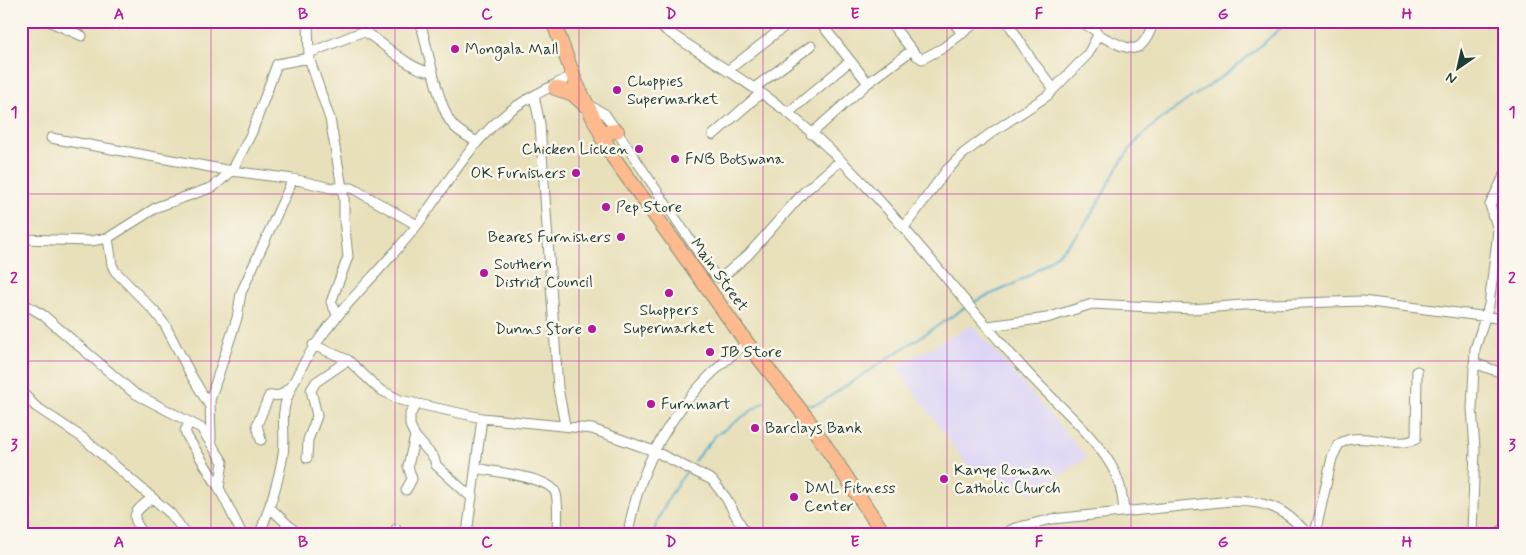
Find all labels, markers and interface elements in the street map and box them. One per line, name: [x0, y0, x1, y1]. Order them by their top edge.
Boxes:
text: A: [114, 4, 124, 25]
text: B: [298, 4, 308, 25]
text: C: [481, 4, 493, 25]
text: D: [665, 4, 677, 25]
text: E: [850, 4, 860, 25]
text: F: [1035, 4, 1044, 25]
text: G: [1218, 4, 1229, 25]
text: H: [1402, 4, 1413, 25]
place label: Mongala Mall: [465, 39, 559, 61]
north arrow: [1434, 42, 1484, 92]
marker: Mongala Mall: [449, 43, 461, 55]
text: N: [1442, 68, 1460, 88]
place label: Choppies Supermarket: [627, 71, 719, 110]
marker: Choppies Supermarket: [611, 84, 623, 96]
text: 1: [10, 102, 18, 123]
text: 1: [1508, 102, 1516, 123]
place label: Chicken Licken: [522, 139, 629, 160]
marker: Chicken Licken: [633, 143, 645, 155]
place label: FNB Botswana: [685, 149, 785, 170]
marker: FNB Botswana: [669, 153, 681, 165]
place label: OK Furnishers: [471, 163, 566, 184]
marker: OK Furnishers: [570, 167, 582, 179]
place label: Pep Store: [616, 197, 682, 218]
marker: Pep Store: [600, 201, 612, 213]
place label: Beares Furnishers: [488, 227, 611, 248]
marker: Beares Furnishers: [615, 231, 627, 243]
street label: Main Street: [685, 234, 753, 316]
place label: Southern District Council: [494, 254, 593, 293]
marker: Southern District Council: [478, 267, 490, 279]
text: 2: [10, 268, 18, 289]
text: 2: [1508, 268, 1516, 289]
marker: Shoppers Supermarket: [663, 287, 675, 299]
place label: Shoppers Supermarket: [623, 300, 715, 339]
place label: Dunns Store: [495, 319, 582, 340]
marker: Dunns Store: [586, 323, 598, 335]
place label: JB Store: [720, 342, 782, 363]
marker: JB Store: [704, 346, 716, 358]
place label: Furnmart: [661, 394, 731, 415]
marker: Furnmart: [645, 398, 657, 410]
place label: Barclays Bank: [765, 418, 862, 439]
marker: Barclays Bank: [749, 422, 761, 434]
text: 3: [10, 435, 18, 456]
text: 3: [1508, 435, 1516, 456]
place label: Kanye Roman Catholic Church: [954, 460, 1061, 499]
marker: Kanye Roman Catholic Church: [938, 473, 950, 485]
place label: DML Fitness Center: [804, 478, 896, 517]
marker: DML Fitness Center: [788, 491, 800, 503]
text: A: [114, 532, 124, 553]
text: B: [298, 532, 308, 553]
text: C: [481, 532, 493, 553]
text: D: [665, 532, 677, 553]
text: E: [850, 532, 860, 553]
text: F: [1035, 532, 1044, 553]
text: G: [1218, 532, 1229, 553]
text: H: [1402, 532, 1413, 553]

